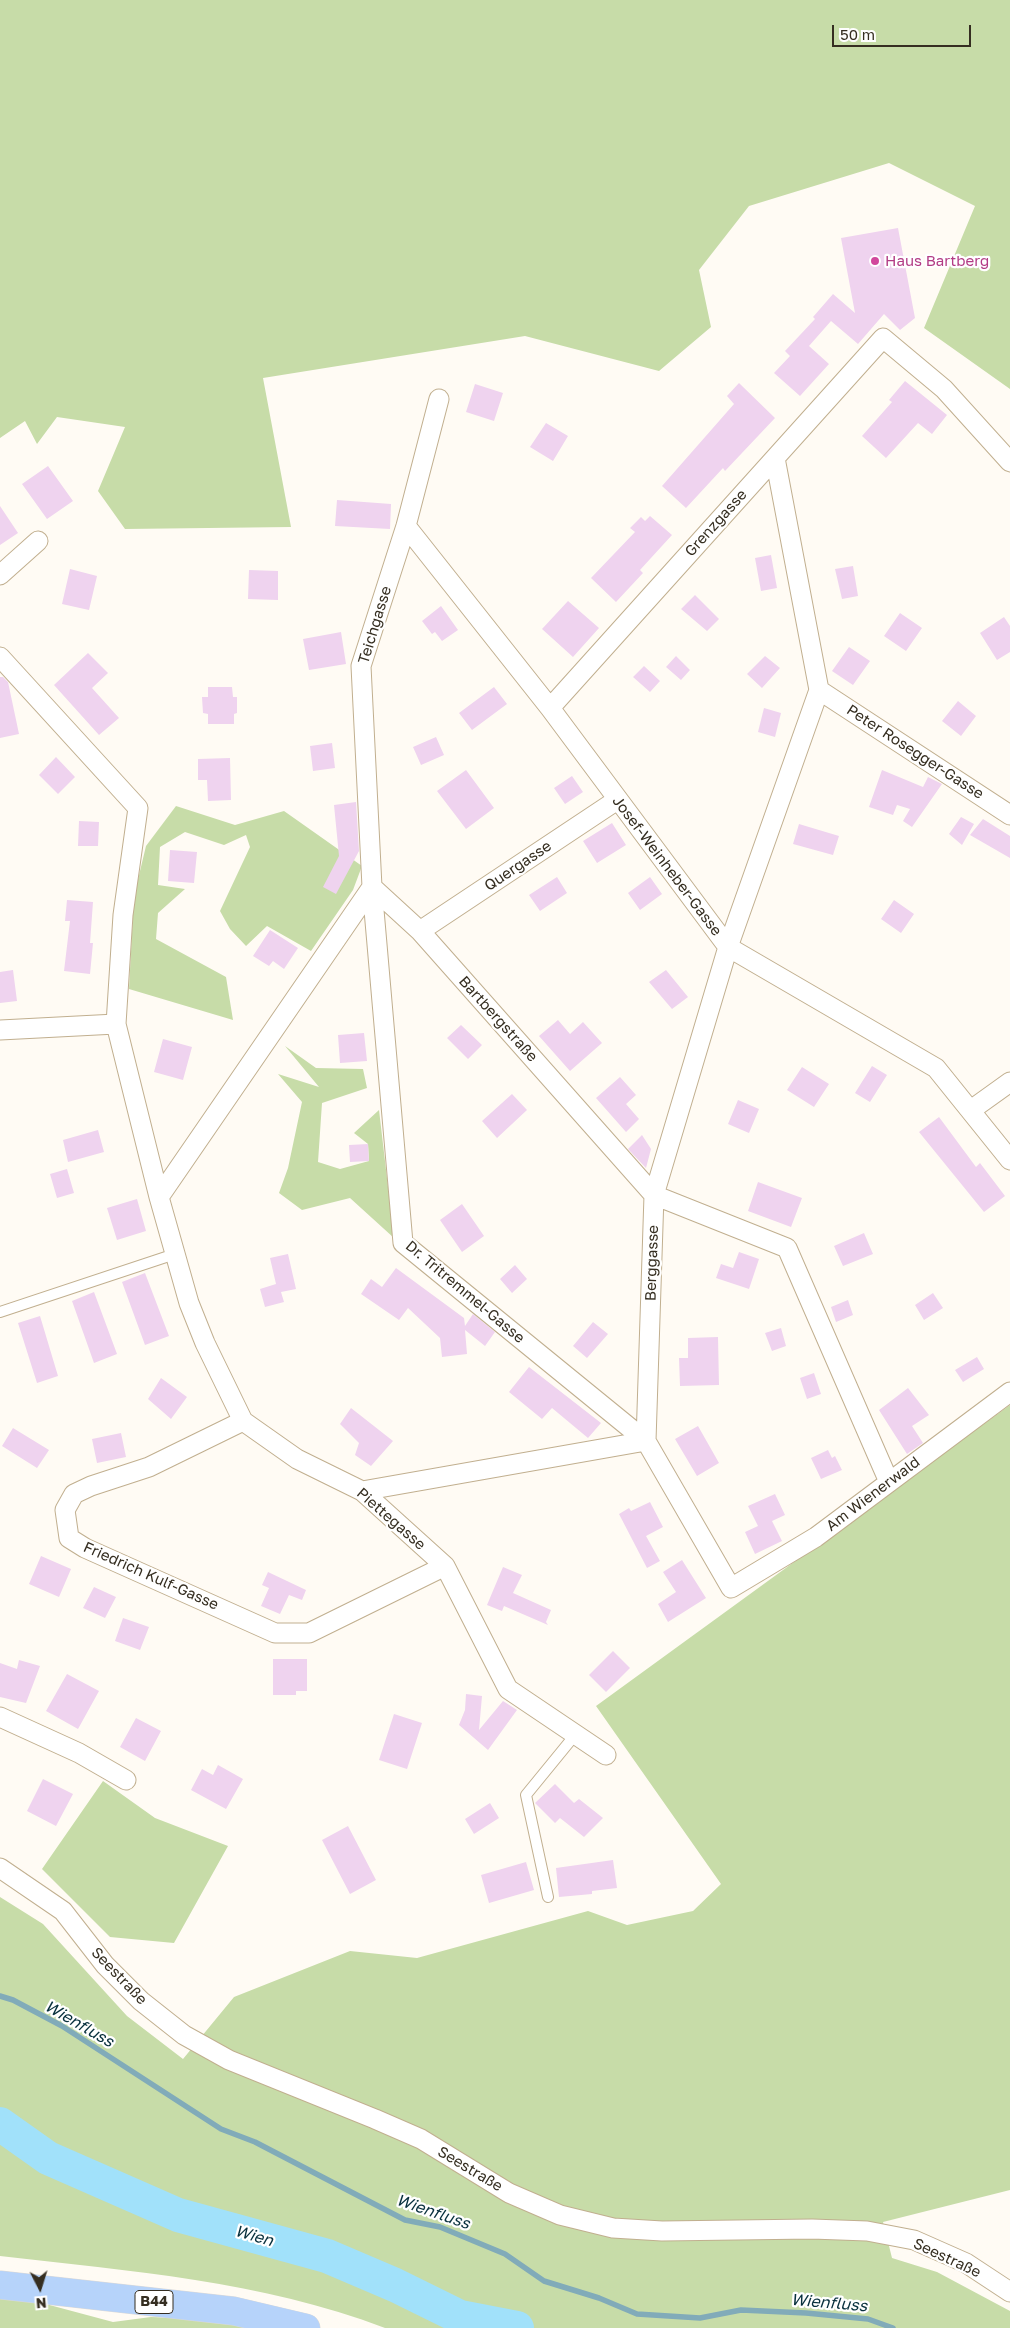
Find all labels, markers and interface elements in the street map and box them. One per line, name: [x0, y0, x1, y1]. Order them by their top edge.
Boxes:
scale bar: [835, 15, 974, 47]
text: 50 m: [840, 25, 875, 43]
place label: Haus Bartberg: [885, 252, 989, 270]
marker: Haus Bartberg: [869, 255, 881, 267]
street label: Grenzgasse: [681, 486, 751, 560]
street label: Teichgasse: [355, 584, 395, 666]
street label: Peter Rosegger-Gasse: [843, 701, 987, 803]
street label: Josef-Weinheber-Gasse: [608, 792, 726, 940]
street label: Quergasse: [481, 837, 555, 895]
street label: Bartbergstraße: [455, 972, 541, 1066]
street label: Berggasse: [642, 1225, 662, 1301]
street label: Dr. Tritremmel-Gasse: [402, 1237, 528, 1347]
street label: Am Wienerwald: [823, 1453, 923, 1535]
street label: Piettegasse: [353, 1484, 429, 1554]
street label: Friedrich Kulf-Gasse: [81, 1538, 221, 1614]
street label: Seestraße: [87, 1944, 151, 2008]
water label: Wienfluss: [41, 1997, 117, 2051]
street label: Seestraße: [434, 2143, 506, 2195]
water label: Wienfluss: [394, 2190, 472, 2234]
water label: Wien: [233, 2221, 275, 2251]
street label: Seestraße: [910, 2235, 984, 2281]
north arrow: [15, 2263, 65, 2313]
road number: B44: [135, 2290, 173, 2314]
water label: Wienfluss: [790, 2290, 868, 2316]
text: N: [35, 2295, 47, 2312]

